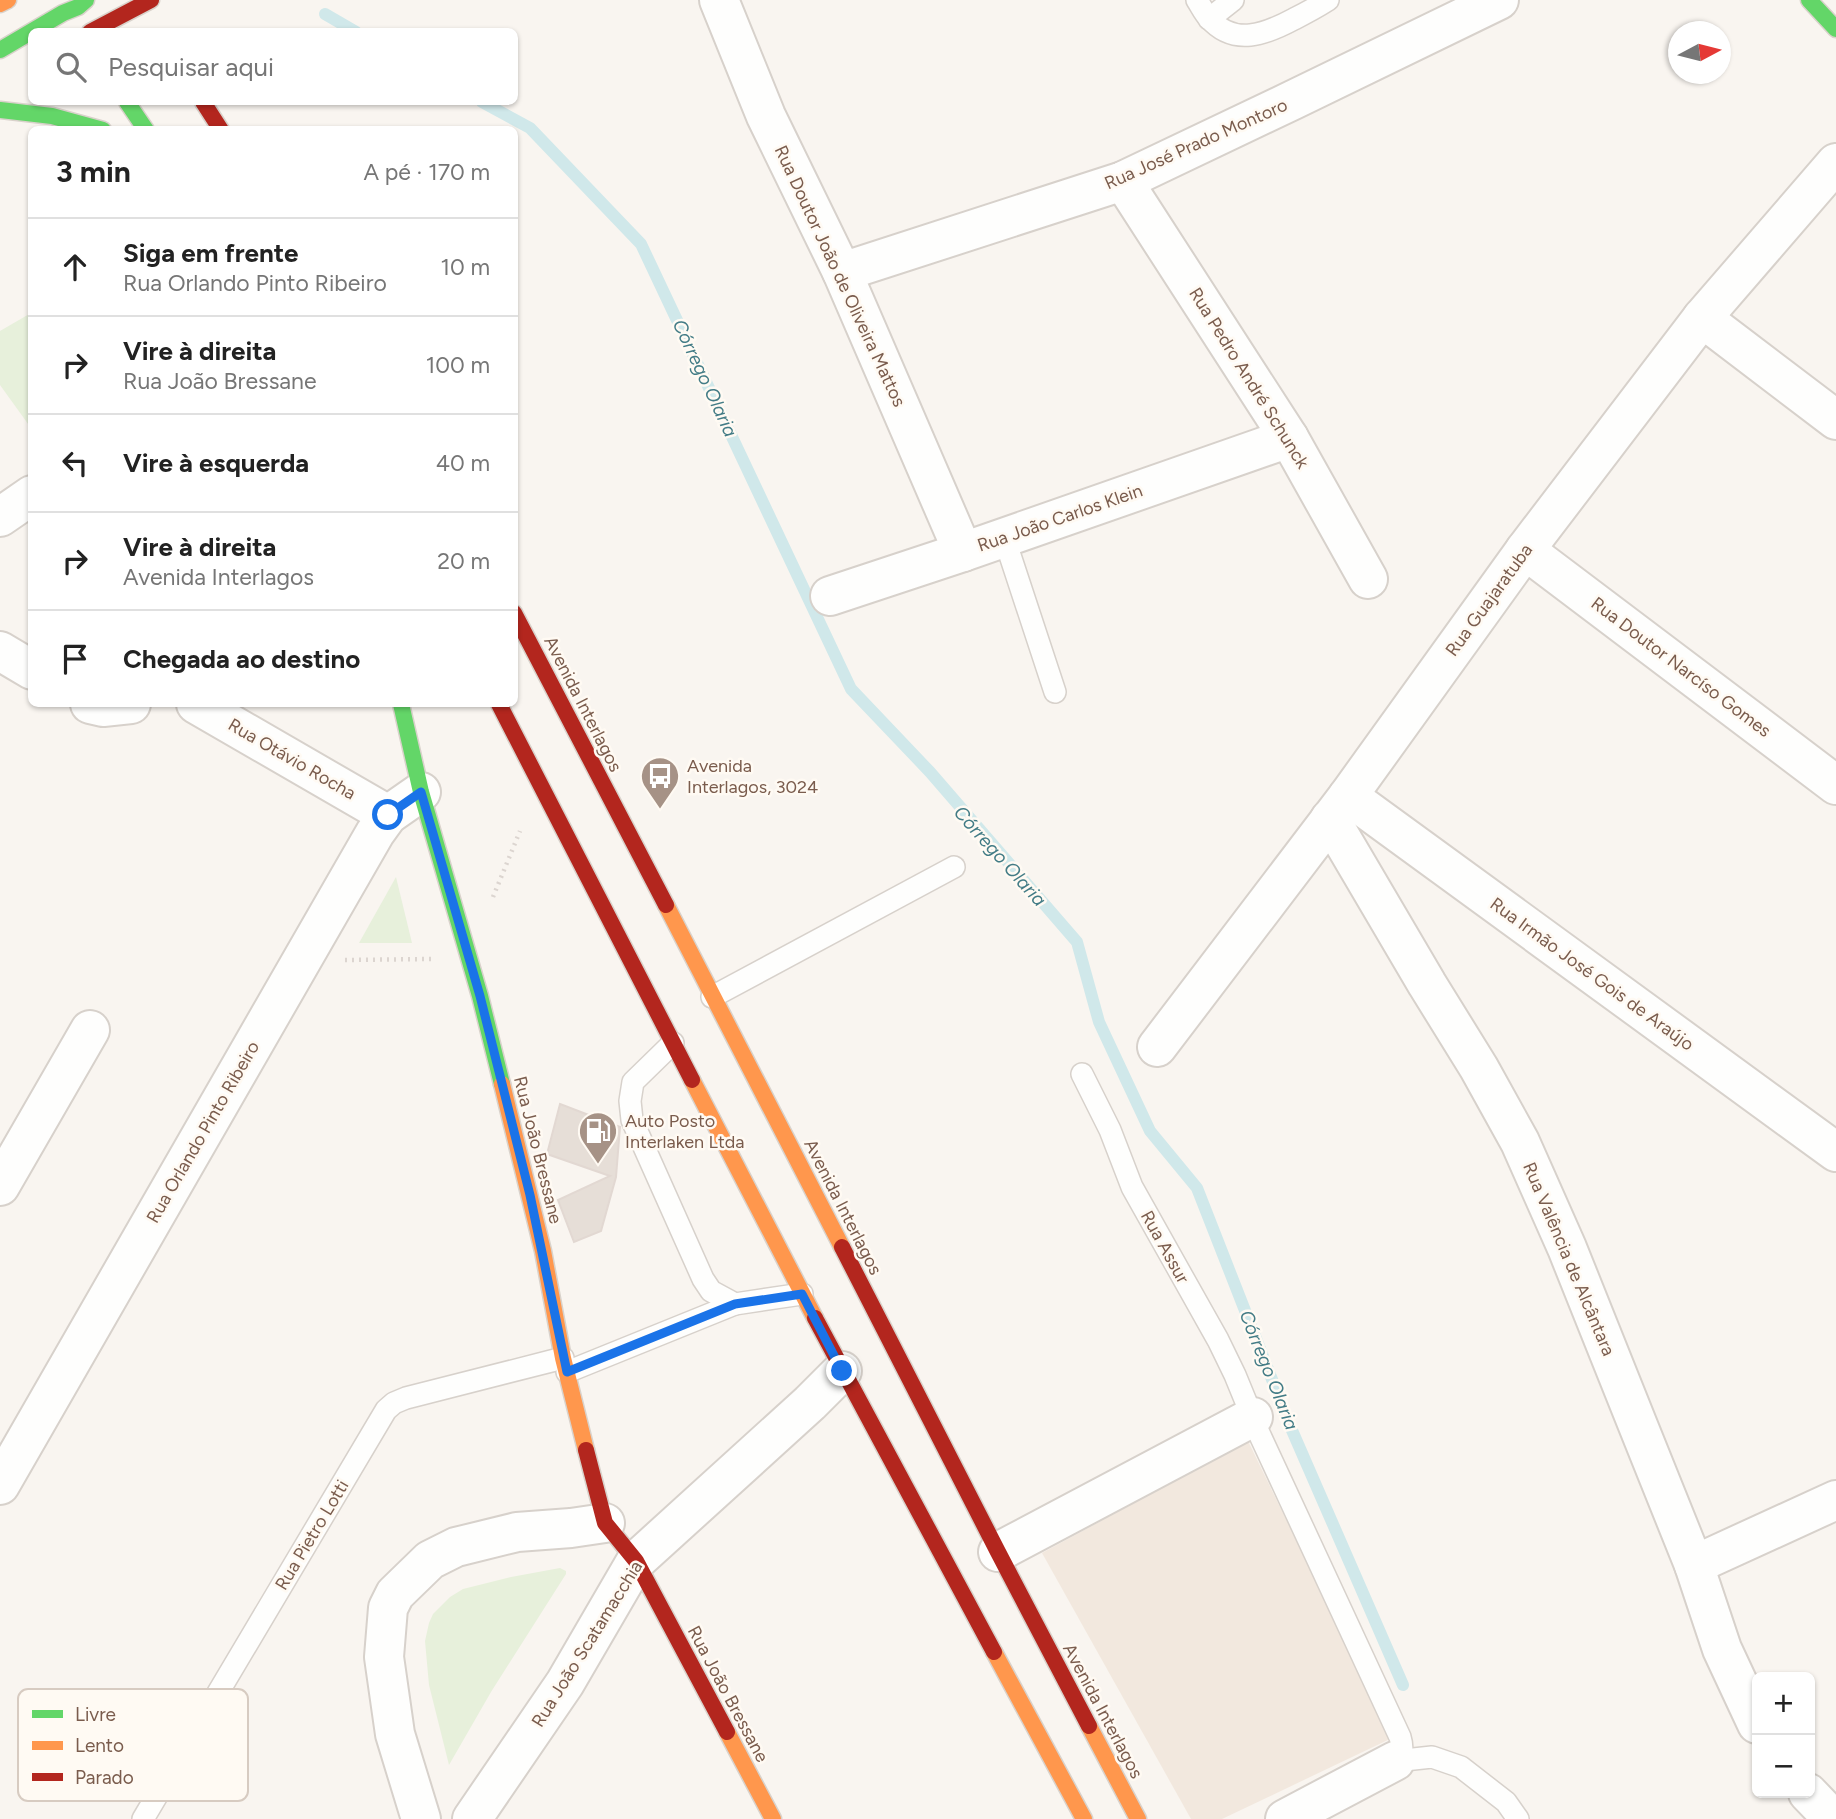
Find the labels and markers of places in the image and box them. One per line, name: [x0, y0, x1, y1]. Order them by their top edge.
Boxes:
bus stop icon: Avenida Interlagos, 3024: [639, 755, 681, 810]
place label: Avenida Interlagos, 3024: [687, 755, 818, 798]
fuel station icon: Auto Posto Interlaken Ltda: [577, 1110, 619, 1165]
place label: Auto Posto Interlaken Ltda: [625, 1110, 744, 1153]

